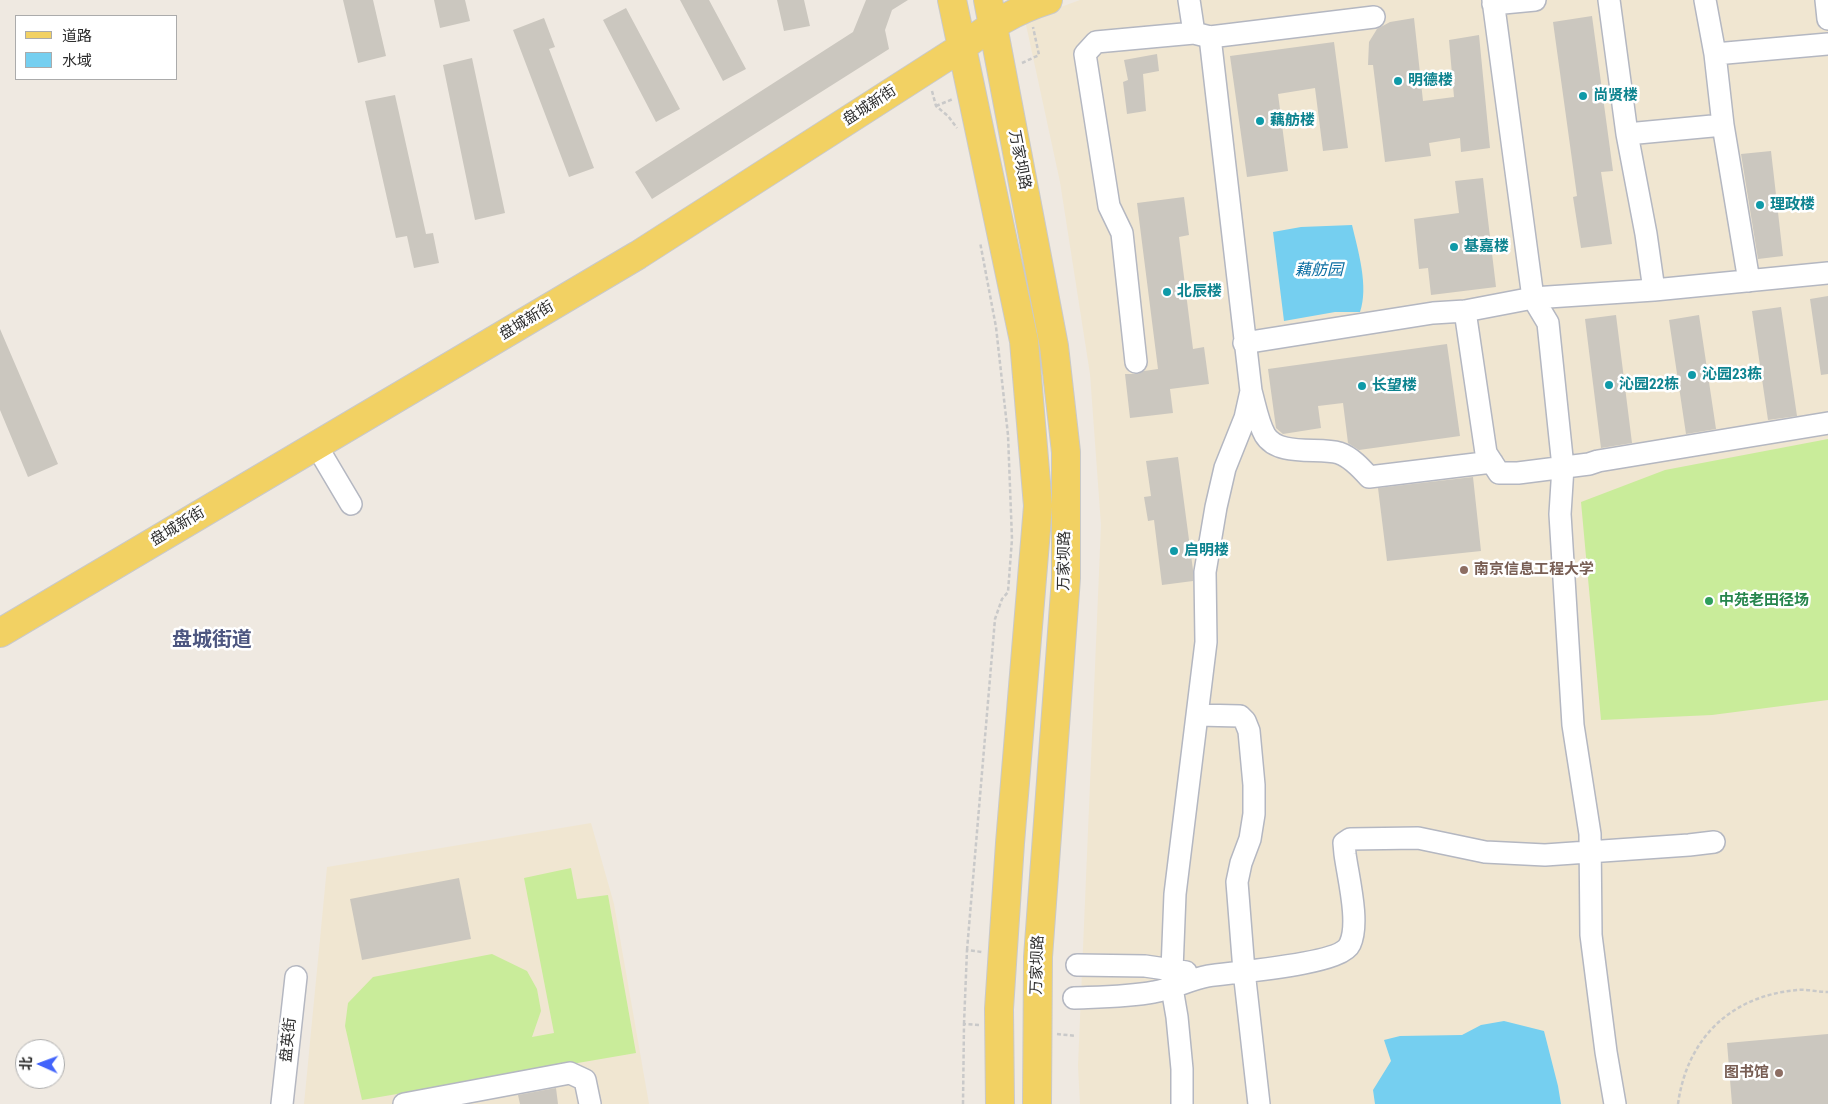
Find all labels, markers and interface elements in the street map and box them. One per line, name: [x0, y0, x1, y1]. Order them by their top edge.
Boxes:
legend: [15, 15, 178, 80]
text: 道路: [62, 27, 92, 45]
text: 水域: [62, 52, 92, 70]
place label: 明德楼: [1408, 72, 1453, 90]
marker: 明德楼: [1392, 75, 1404, 87]
street label: 盘城新街: [840, 82, 900, 130]
place label: 尚贤楼: [1593, 87, 1638, 105]
marker: 尚贤楼: [1577, 90, 1589, 102]
place label: 藕舫楼: [1270, 112, 1315, 130]
marker: 藕舫楼: [1254, 115, 1266, 127]
street label: 万家坝路: [1004, 129, 1034, 191]
place label: 理政楼: [1770, 196, 1815, 214]
marker: 理政楼: [1754, 199, 1766, 211]
place label: 基嘉楼: [1464, 238, 1509, 256]
marker: 基嘉楼: [1448, 241, 1460, 253]
water label: 藕舫园: [1295, 261, 1343, 281]
place label: 北辰楼: [1177, 283, 1222, 301]
marker: 北辰楼: [1161, 286, 1173, 298]
street label: 盘城新街: [497, 298, 557, 344]
place label: 沁园23栋: [1702, 366, 1762, 384]
marker: 沁园23栋: [1686, 369, 1698, 381]
place label: 沁园22栋: [1619, 376, 1679, 394]
place label: 长望楼: [1372, 377, 1417, 395]
marker: 沁园22栋: [1603, 379, 1615, 391]
marker: 长望楼: [1356, 380, 1368, 392]
street label: 盘城新街: [148, 504, 208, 550]
street label: 万家坝路: [1055, 531, 1075, 591]
place label: 启明楼: [1184, 542, 1229, 560]
marker: 启明楼: [1168, 545, 1180, 557]
place label: 南京信息工程大学: [1474, 561, 1594, 579]
marker: 南京信息工程大学: [1458, 564, 1470, 576]
place label: 中苑老田径场: [1719, 592, 1809, 610]
marker: 中苑老田径场: [1703, 595, 1715, 607]
district label: 盘城街道: [172, 629, 252, 653]
street label: 万家坝路: [1028, 935, 1048, 995]
street label: 盘英街: [278, 1017, 300, 1063]
north arrow: [15, 1039, 65, 1089]
text: 北: [18, 1056, 34, 1071]
place label: 图书馆: [1724, 1064, 1769, 1082]
marker: 图书馆: [1773, 1067, 1785, 1079]

